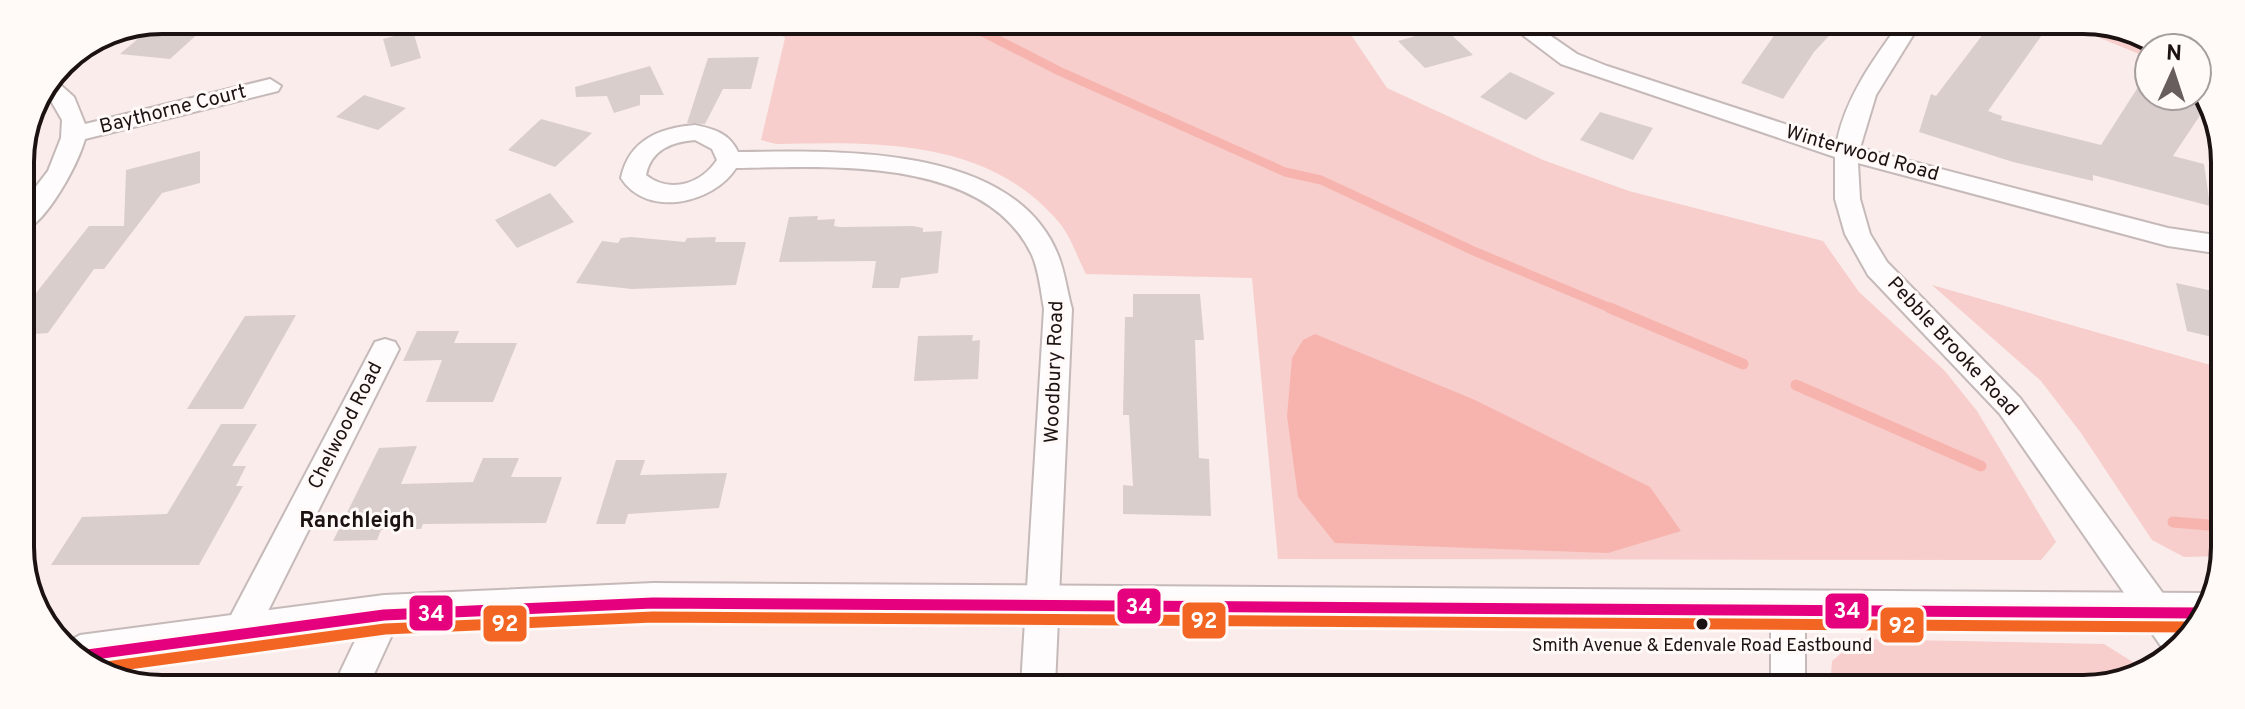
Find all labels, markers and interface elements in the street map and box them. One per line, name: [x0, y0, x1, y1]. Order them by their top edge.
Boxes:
north arrow: [2133, 32, 2213, 112]
text: N: [2165, 41, 2183, 68]
street label: Baythorne Court: [97, 79, 249, 141]
street label: Winterwood Road: [1782, 120, 1942, 188]
street label: Pebble Brooke Road: [1881, 272, 2023, 422]
street label: Woodbury Road: [1040, 300, 1070, 444]
street label: Chelwood Road: [303, 358, 389, 494]
district label: Ranchleigh: [299, 508, 415, 535]
line badge: 34: [1116, 587, 1162, 625]
line badge: 34: [1824, 592, 1870, 630]
line badge: 34: [408, 594, 454, 632]
text: 34: [1125, 595, 1153, 622]
text: 34: [1833, 599, 1861, 626]
line badge: 92: [1181, 601, 1227, 640]
text: 34: [417, 602, 445, 629]
line badge: 92: [482, 604, 528, 643]
line badge: 92: [1879, 606, 1925, 644]
text: 92: [1191, 609, 1217, 636]
text: 92: [492, 612, 518, 639]
text: 92: [1889, 614, 1915, 641]
marker: Smith Avenue & Edenvale Road Eastbound: [1694, 616, 1710, 632]
place label: Smith Avenue & Edenvale Road Eastbound: [1532, 635, 1872, 658]

